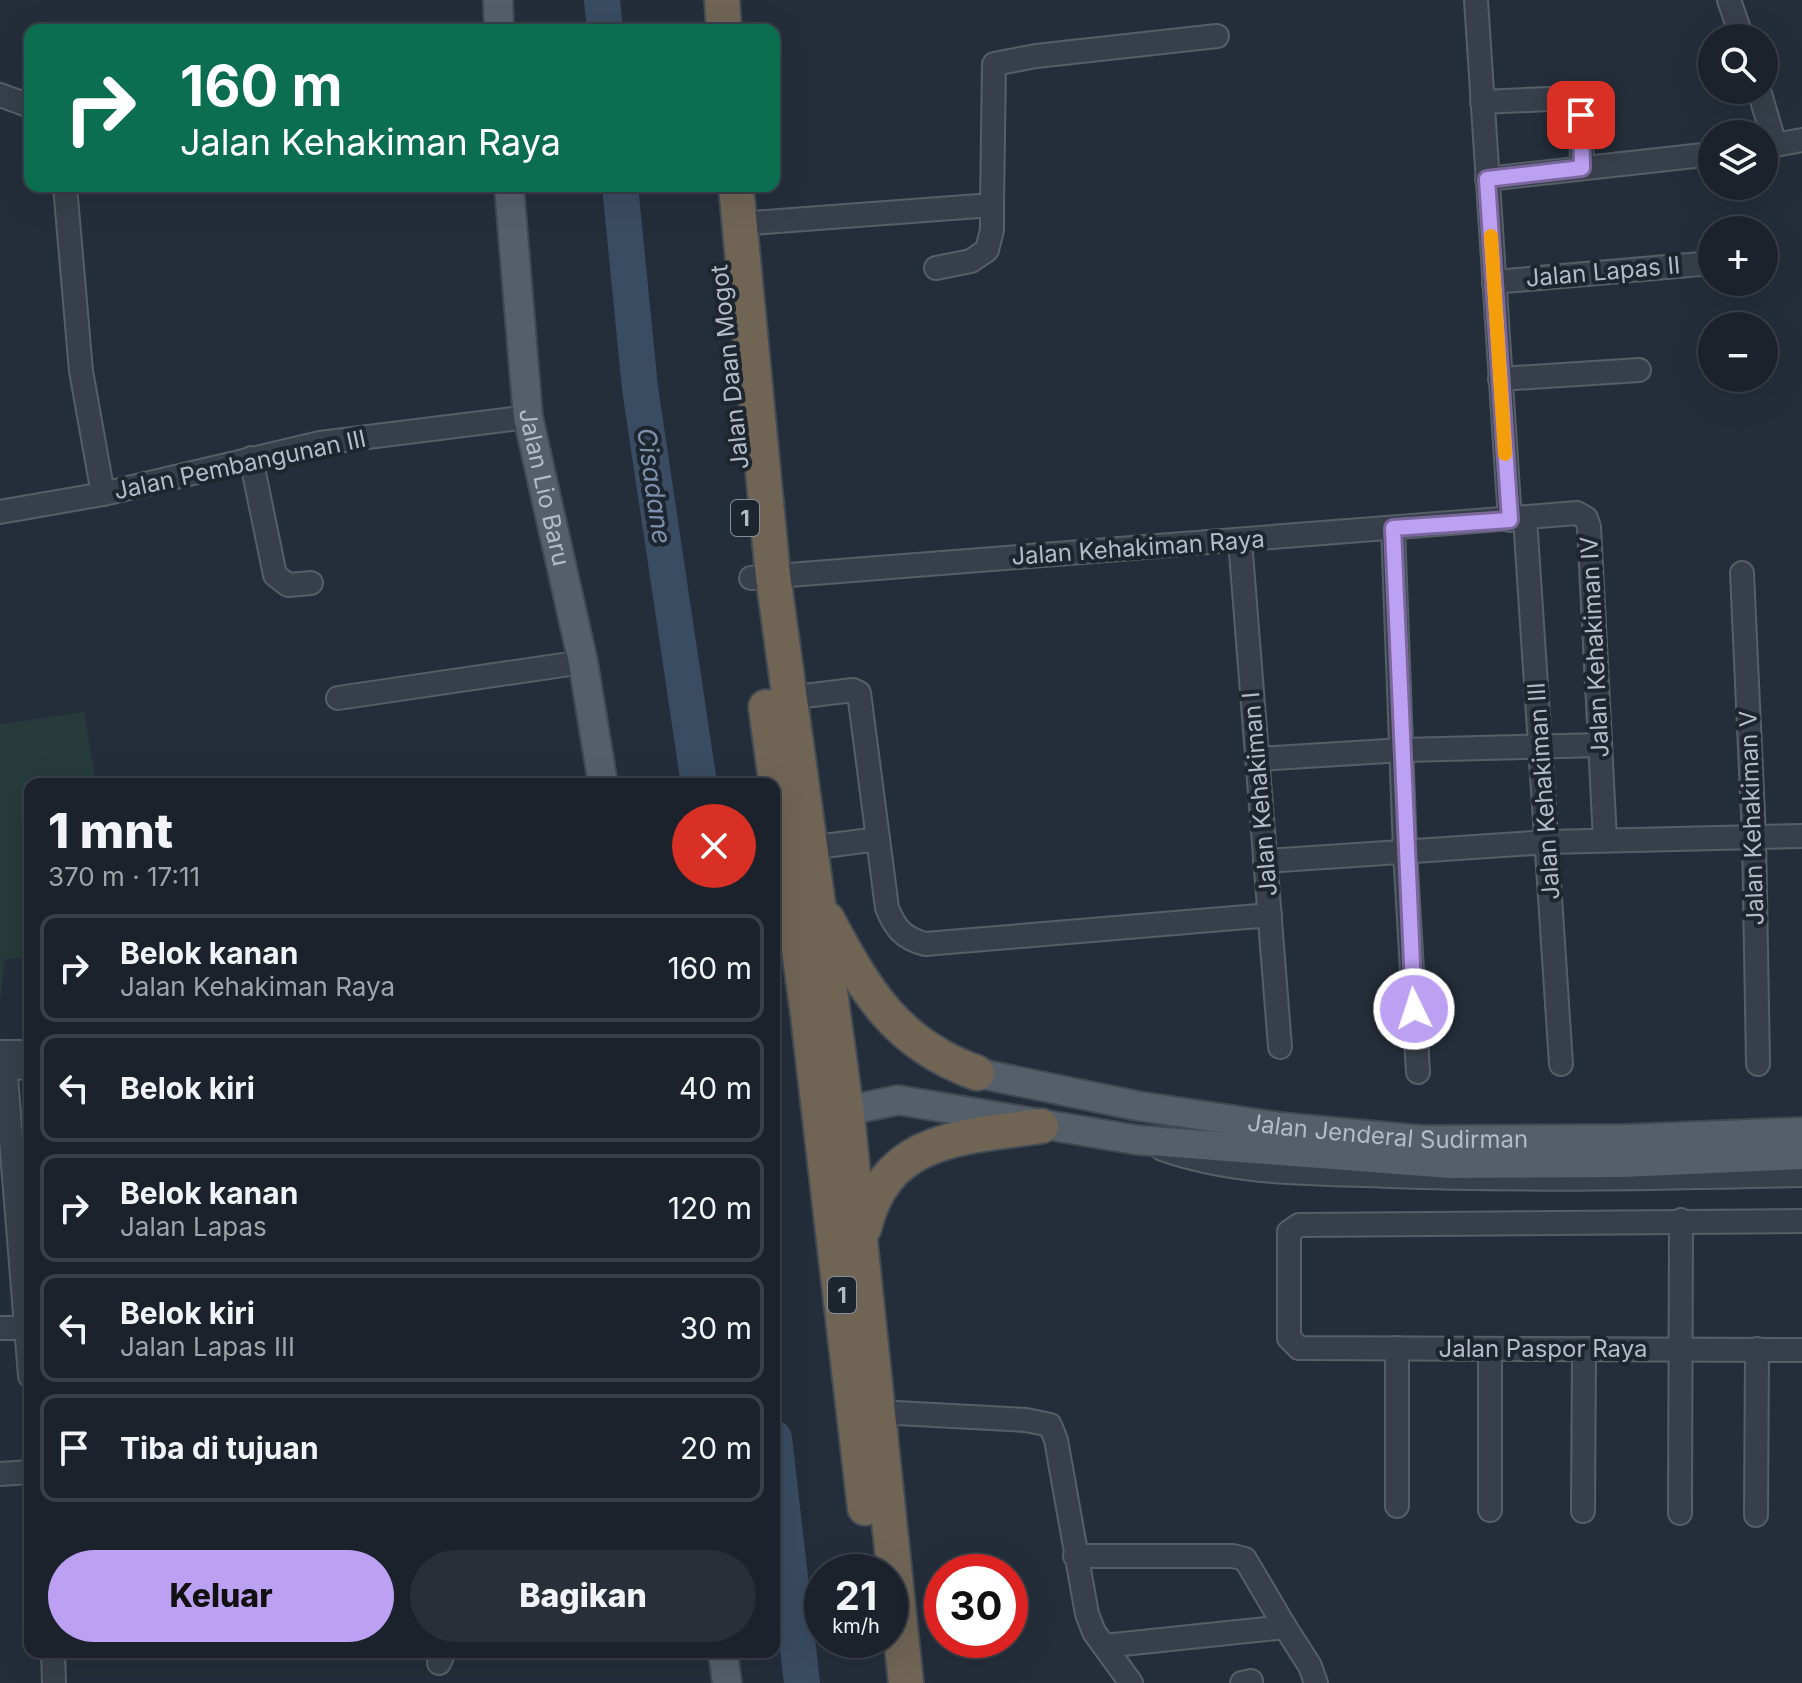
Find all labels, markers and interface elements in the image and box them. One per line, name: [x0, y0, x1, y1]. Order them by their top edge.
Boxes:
map controls: [1698, 24, 1778, 392]
button: search: [1698, 24, 1778, 104]
text: 160 m: [180, 52, 343, 120]
icon: right: [48, 56, 152, 160]
pin: [1547, 81, 1615, 149]
icon: arrive: [1559, 93, 1603, 137]
text: Jalan Kehakiman Raya: [180, 120, 561, 164]
button: layers: [1698, 120, 1778, 200]
button: +: [1698, 216, 1778, 296]
street label: Jalan Lapas II: [1524, 250, 1682, 293]
street label: Jalan Daan Mogot: [704, 263, 755, 471]
button: −: [1698, 312, 1778, 392]
street label: Jalan Lio Baru: [513, 408, 576, 569]
street label: Jalan Pembangunan III: [111, 424, 369, 505]
water label: Cisadane: [631, 426, 678, 546]
road number: 1: [731, 500, 759, 536]
street label: Jalan Kehakiman Raya: [1010, 524, 1266, 571]
street label: Jalan Kehakiman IV: [1574, 536, 1615, 758]
street label: Jalan Kehakiman III: [1521, 681, 1566, 901]
street label: Jalan Kehakiman I: [1236, 691, 1283, 897]
street label: Jalan Kehakiman V: [1733, 710, 1770, 926]
text: 1 mnt: [48, 801, 173, 860]
button: close: [672, 804, 756, 888]
text: 370 m · 17:11: [48, 861, 200, 892]
text: Belok kanan: [120, 935, 298, 971]
icon: right: [52, 946, 96, 990]
text: 160 m: [668, 950, 752, 986]
position arrow: [1372, 967, 1456, 1051]
text: Jalan Kehakiman Raya: [120, 971, 395, 1002]
icon: left: [52, 1066, 96, 1110]
text: Belok kiri: [120, 1070, 255, 1106]
text: 40 m: [679, 1070, 752, 1106]
street label: Jalan Jenderal Sudirman: [1246, 1107, 1528, 1154]
text: Belok kanan: [120, 1175, 298, 1211]
icon: right: [52, 1186, 96, 1230]
text: 120 m: [668, 1190, 752, 1226]
text: Jalan Lapas: [120, 1211, 267, 1242]
road number: 1: [828, 1277, 856, 1313]
text: Belok kiri: [120, 1295, 255, 1331]
icon: left: [52, 1306, 96, 1350]
text: 30 m: [680, 1310, 752, 1346]
text: Jalan Lapas III: [120, 1331, 295, 1362]
street label: Jalan Paspor Raya: [1438, 1334, 1648, 1363]
icon: arrive: [52, 1426, 96, 1470]
text: Tiba di tujuan: [120, 1430, 319, 1466]
text: 20 m: [680, 1430, 752, 1466]
button: Keluar: [48, 1550, 394, 1642]
button: Bagikan: [410, 1550, 756, 1642]
speed limit sign: 30: [924, 1554, 1028, 1658]
text: 21: [835, 1571, 877, 1620]
text: km/h: [832, 1614, 880, 1638]

